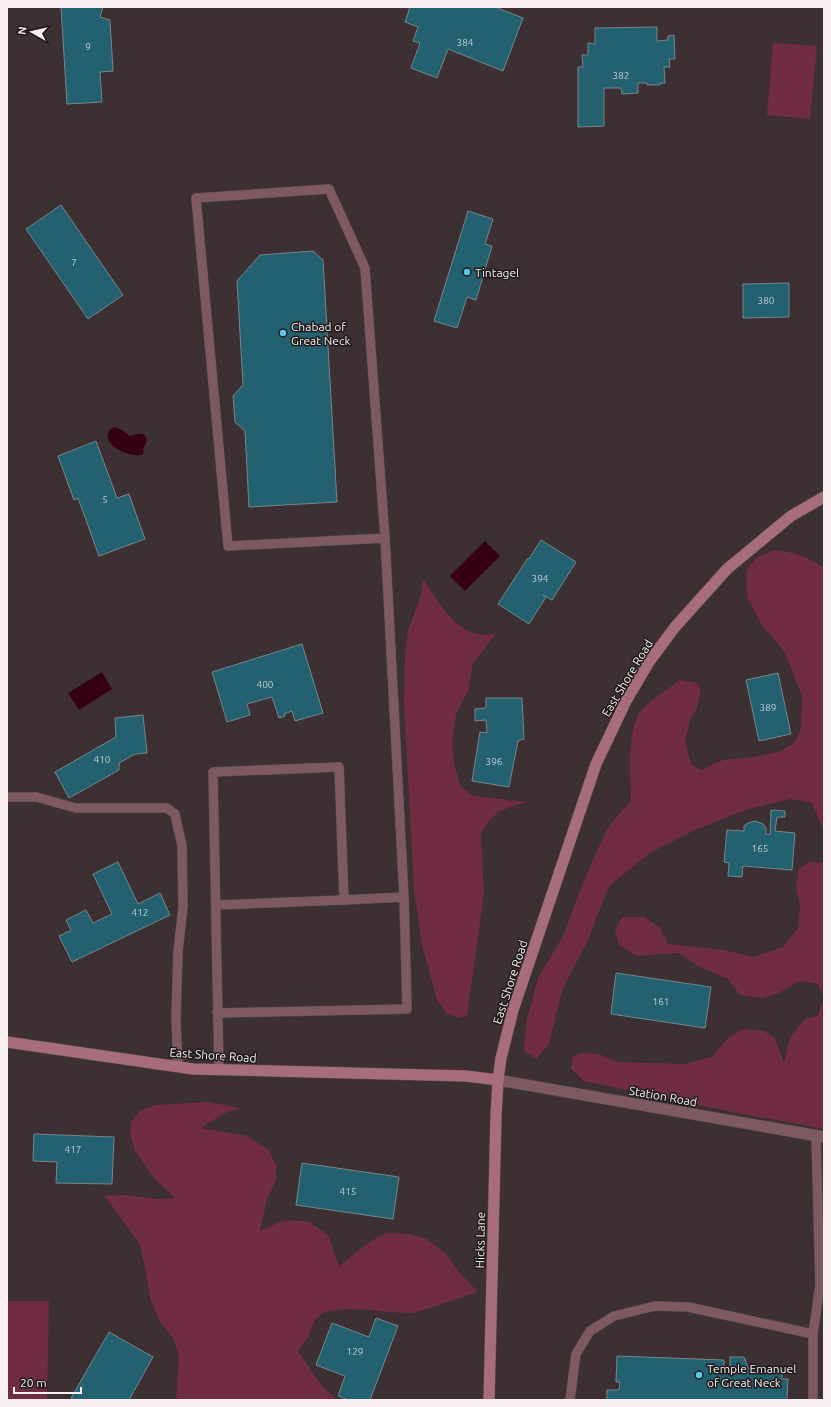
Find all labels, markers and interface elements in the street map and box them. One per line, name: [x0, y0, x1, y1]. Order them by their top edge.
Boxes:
north arrow: [12, 12, 52, 52]
text: N: [16, 26, 29, 36]
house number: 384: [457, 37, 474, 48]
house number: 9: [85, 41, 91, 52]
house number: 382: [613, 70, 629, 81]
house number: 7: [71, 257, 77, 268]
place label: Tintagel: [475, 266, 519, 279]
marker: Tintagel: [462, 267, 472, 277]
house number: 380: [758, 295, 775, 306]
place label: Chabad of Great Neck: [291, 320, 351, 347]
marker: Chabad of Great Neck: [278, 328, 288, 338]
house number: 5: [102, 494, 108, 505]
house number: 394: [532, 573, 549, 584]
street label: East Shore Road: [599, 637, 655, 719]
house number: 400: [257, 679, 274, 690]
house number: 389: [760, 702, 776, 713]
house number: 410: [94, 754, 111, 765]
house number: 396: [486, 756, 503, 767]
house number: 165: [752, 843, 768, 854]
house number: 412: [132, 907, 148, 918]
street label: East Shore Road: [490, 938, 530, 1026]
house number: 161: [653, 996, 669, 1007]
street label: East Shore Road: [169, 1045, 257, 1065]
street label: Station Road: [628, 1084, 698, 1108]
house number: 417: [65, 1144, 81, 1155]
house number: 415: [340, 1186, 356, 1197]
street label: Hicks Lane: [473, 1212, 487, 1268]
house number: 129: [347, 1346, 363, 1357]
place label: Temple Emanuel of Great Neck: [707, 1362, 796, 1389]
scale bar: [14, 1369, 81, 1395]
marker: Temple Emanuel of Great Neck: [694, 1370, 704, 1380]
text: 20 m: [20, 1376, 47, 1389]

